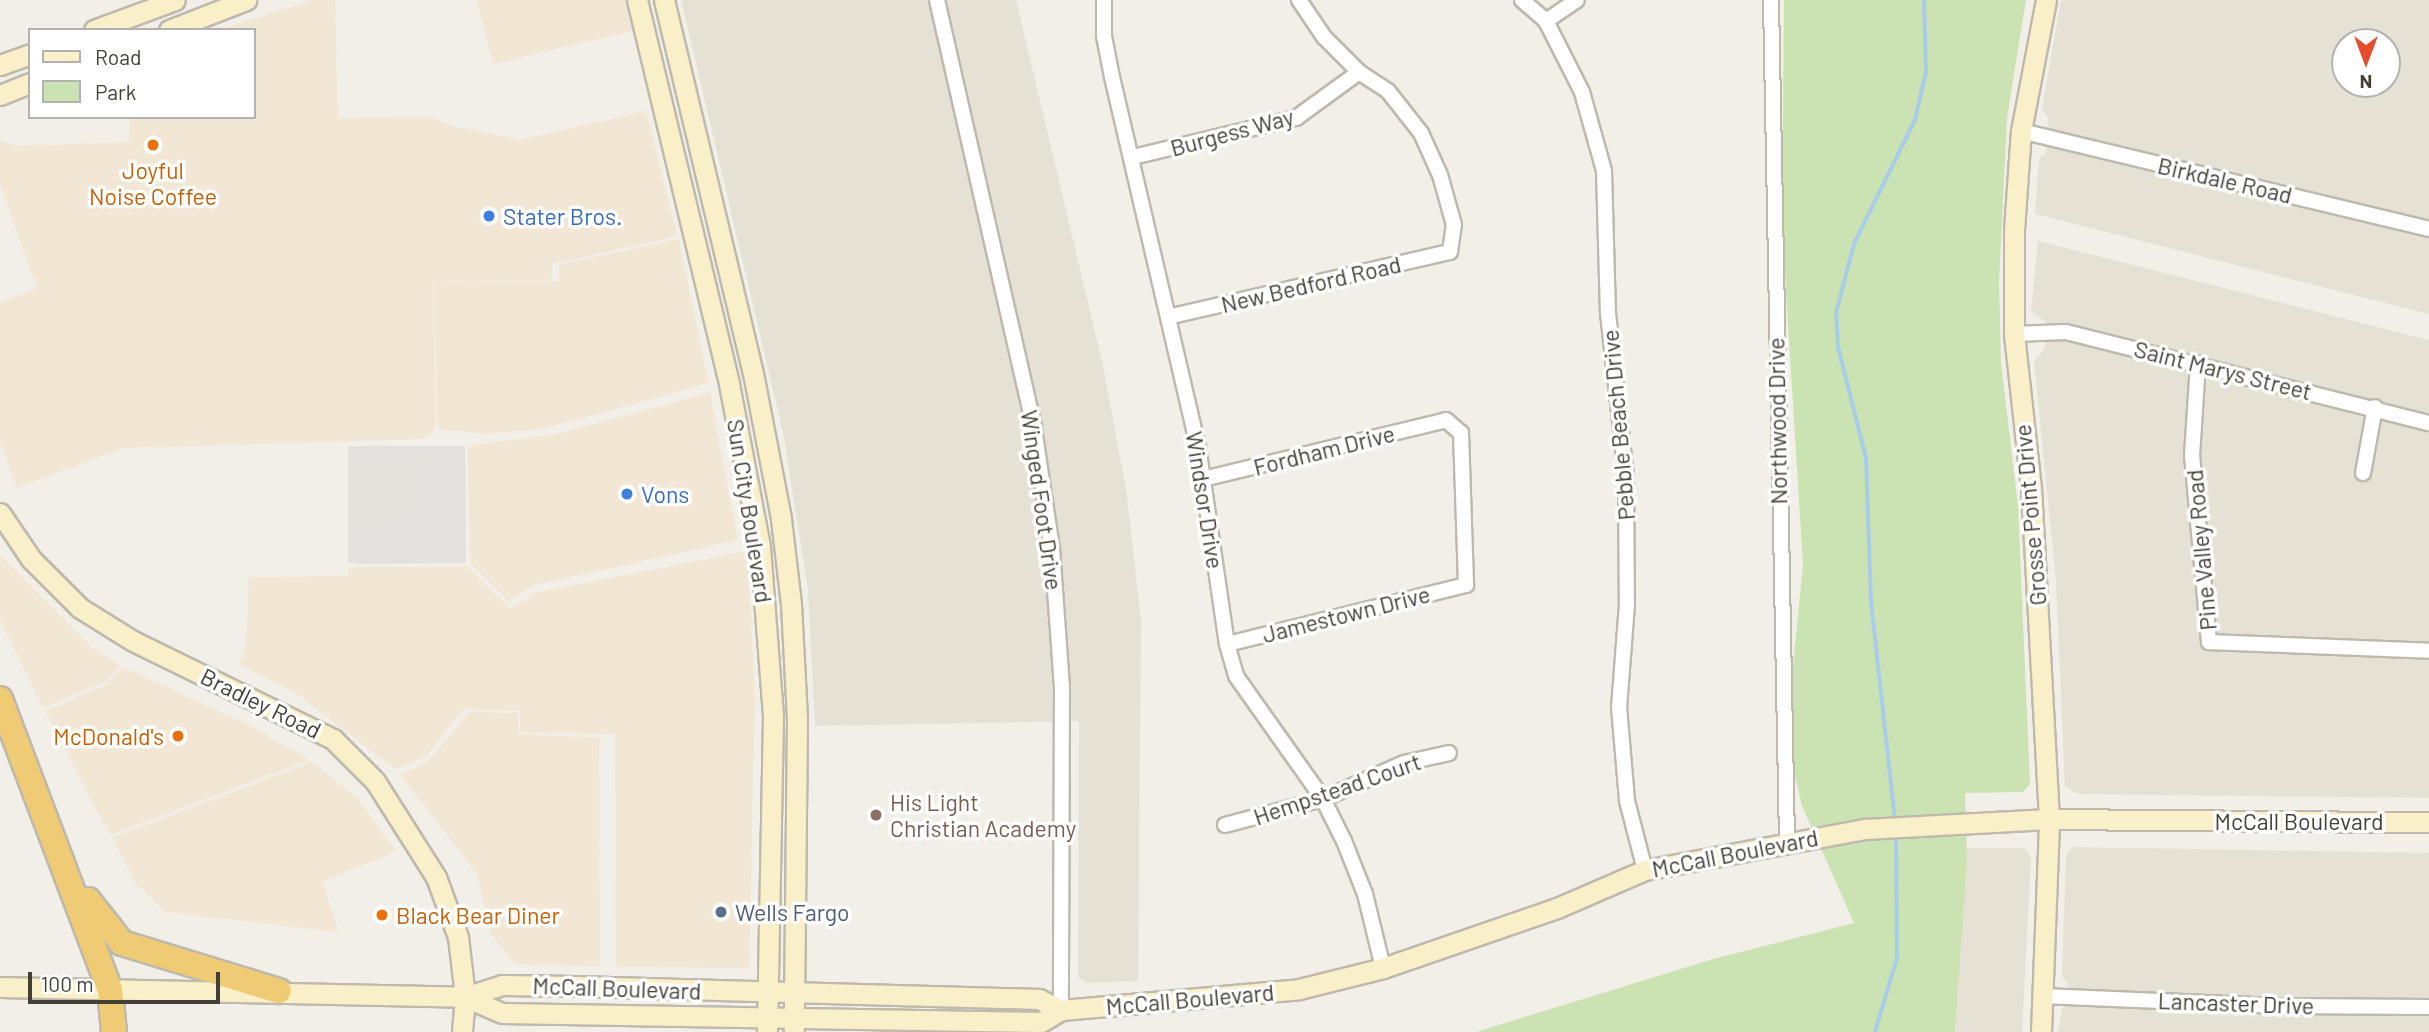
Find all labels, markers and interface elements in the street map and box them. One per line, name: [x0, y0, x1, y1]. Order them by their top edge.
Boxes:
legend: [28, 28, 256, 119]
north arrow: [2331, 28, 2401, 98]
text: Road: [95, 44, 141, 69]
text: N: [2360, 71, 2372, 94]
text: Park: [95, 79, 136, 104]
street label: Burgess Way: [1167, 102, 1297, 162]
marker: Joyful Noise Coffee: [145, 137, 161, 153]
street label: Birkdale Road: [2155, 151, 2295, 209]
place label: Joyful Noise Coffee: [89, 156, 217, 210]
place label: Stater Bros.: [503, 202, 622, 230]
marker: Stater Bros.: [481, 208, 497, 224]
street label: New Bedford Road: [1218, 250, 1404, 318]
street label: Pebble Beach Drive: [1596, 329, 1640, 521]
street label: Saint Marys Street: [2131, 335, 2315, 405]
street label: Northwood Drive: [1762, 337, 1792, 505]
street label: Winged Foot Drive: [1016, 408, 1068, 592]
street label: Sun City Boulevard: [722, 417, 778, 605]
street label: Fordham Drive: [1251, 419, 1397, 481]
street label: Grosse Point Drive: [2008, 423, 2052, 607]
street label: Windsor Drive: [1181, 429, 1229, 571]
street label: Pine Valley Road: [2180, 468, 2222, 632]
place label: Vons: [641, 480, 689, 508]
marker: Vons: [619, 486, 635, 502]
street label: Jamestown Drive: [1259, 580, 1433, 648]
street label: Bradley Road: [196, 662, 326, 744]
place label: McDonald's: [53, 722, 164, 750]
marker: McDonald's: [170, 728, 186, 744]
street label: Hempstead Court: [1250, 747, 1424, 831]
place label: His Light Christian Academy: [890, 788, 1076, 842]
marker: His Light Christian Academy: [868, 807, 884, 823]
street label: McCall Boulevard: [2215, 807, 2383, 835]
street label: McCall Boulevard: [1649, 823, 1821, 883]
place label: Wells Fargo: [735, 898, 850, 926]
place label: Black Bear Diner: [396, 901, 560, 929]
marker: Wells Fargo: [713, 904, 729, 920]
marker: Black Bear Diner: [374, 907, 390, 923]
scale bar: [32, 958, 224, 1002]
text: 100 m: [41, 971, 94, 996]
street label: McCall Boulevard: [532, 971, 702, 1005]
street label: McCall Boulevard: [1105, 978, 1275, 1020]
street label: Lancaster Drive: [2157, 986, 2315, 1020]

